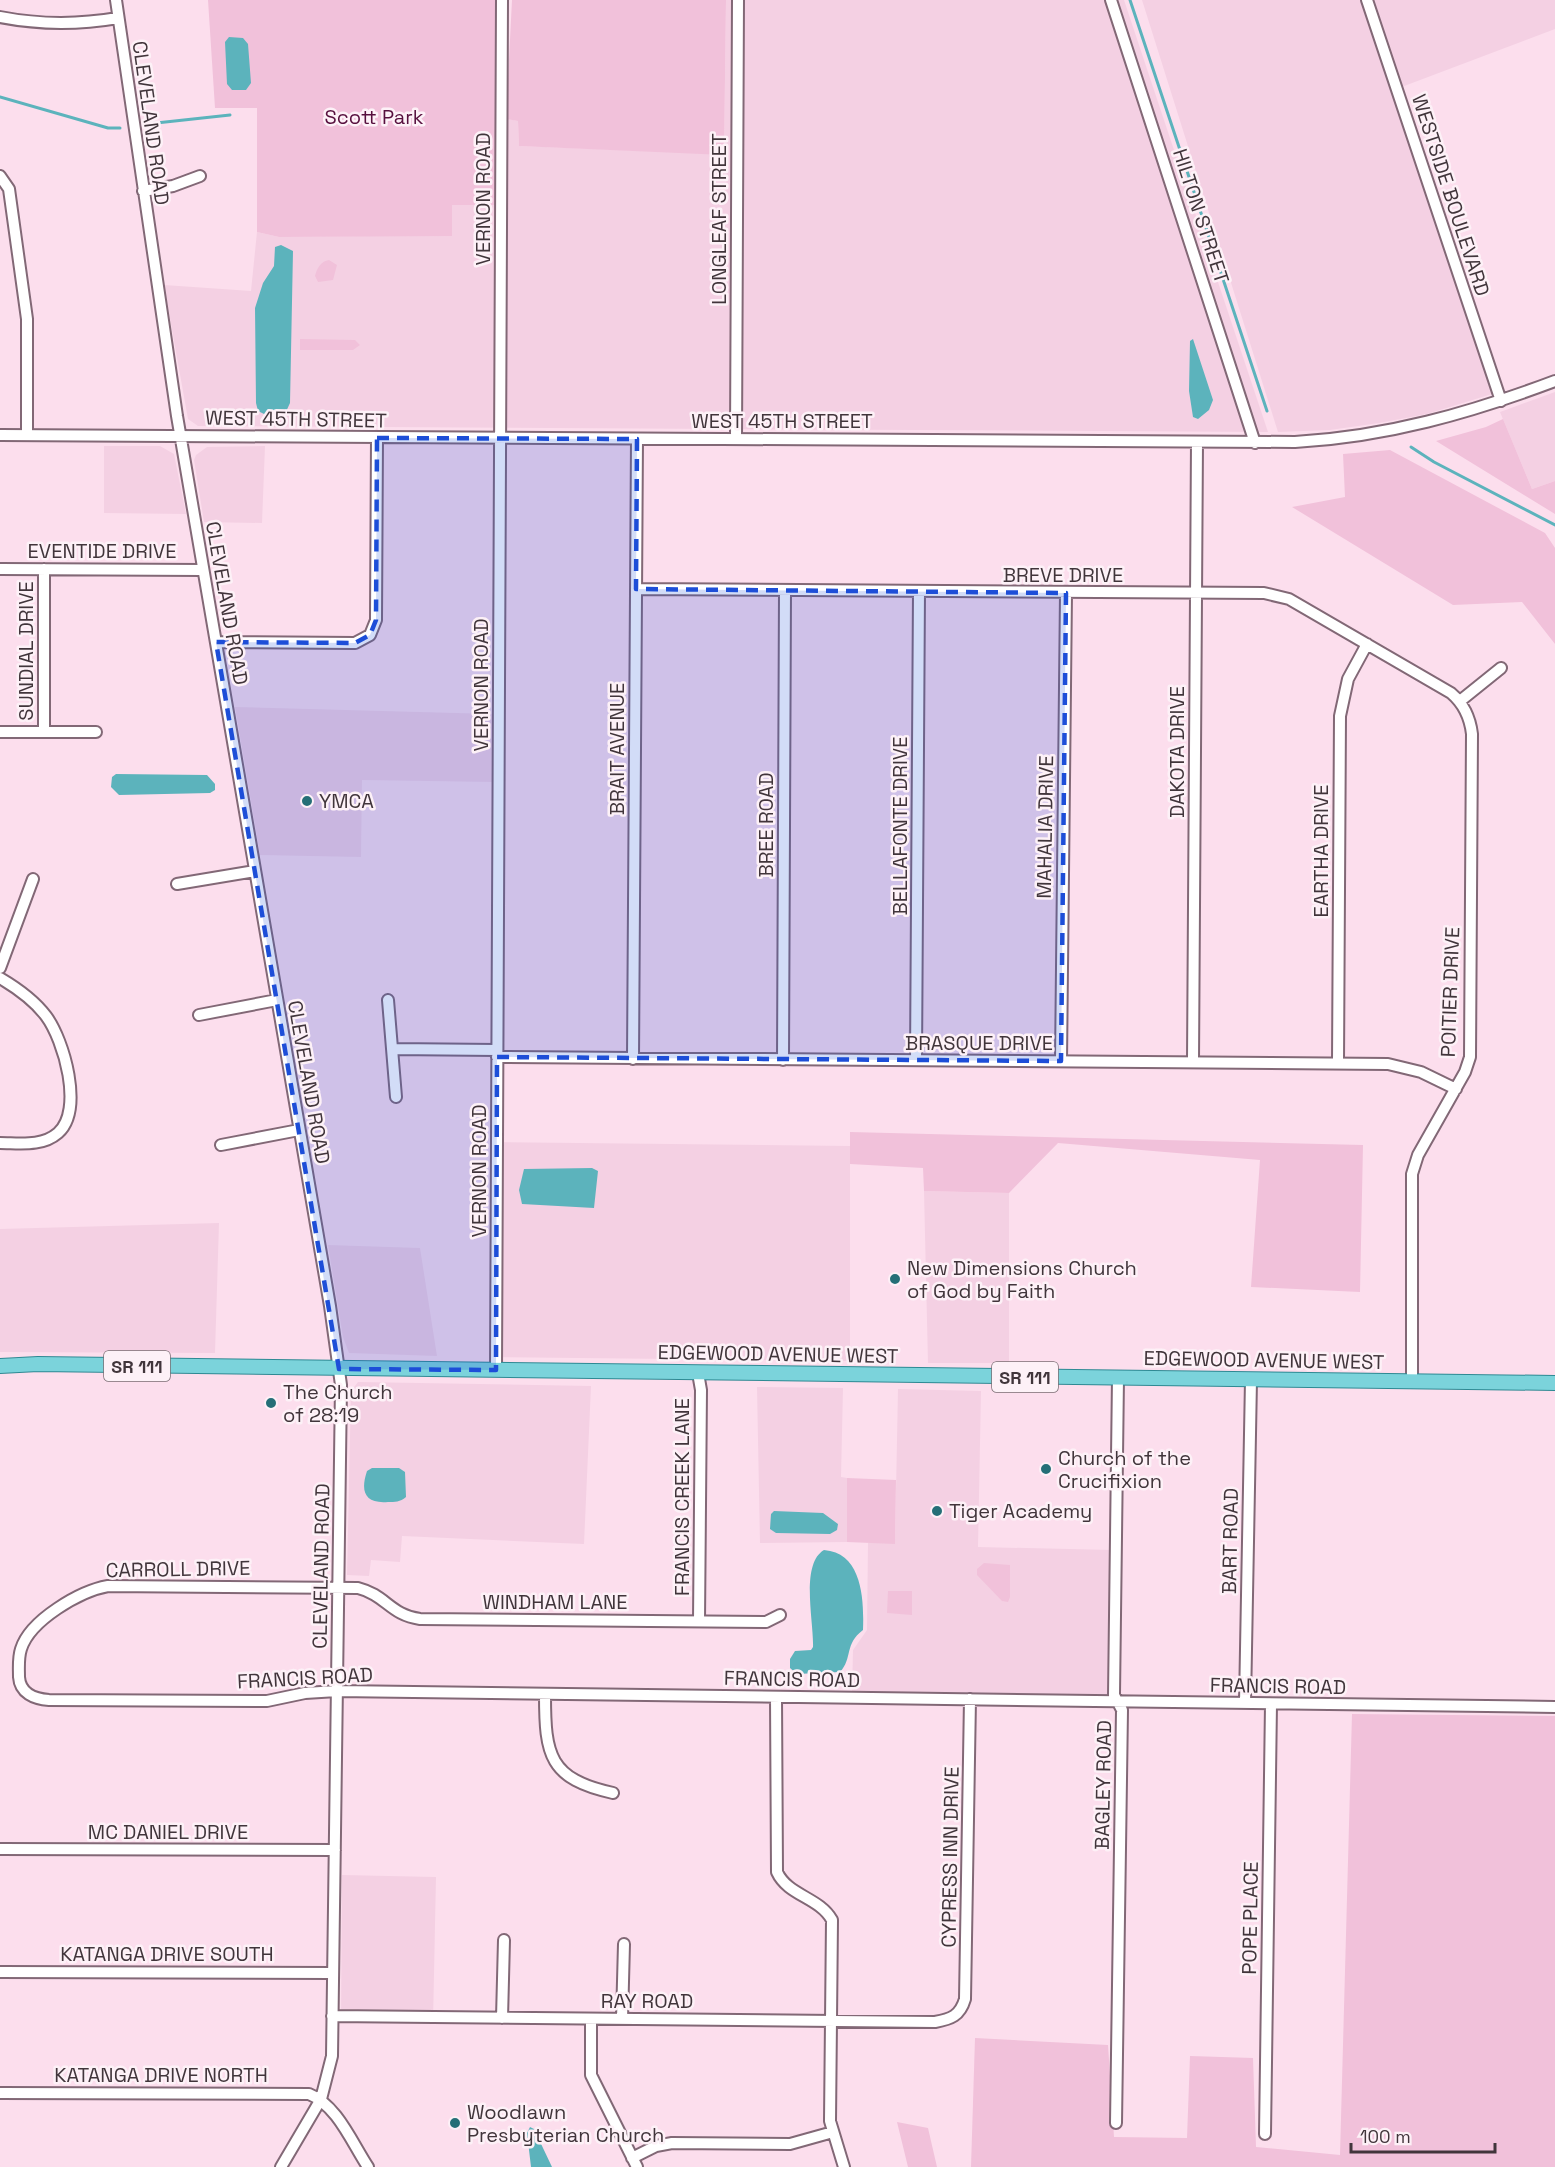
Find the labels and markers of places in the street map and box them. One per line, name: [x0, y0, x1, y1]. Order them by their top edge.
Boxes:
place label: YMCA: [319, 788, 374, 814]
marker: YMCA: [300, 794, 314, 808]
place label: New Dimensions Church of God by Faith: [907, 1255, 1137, 1304]
marker: New Dimensions Church of God by Faith: [888, 1272, 902, 1286]
place label: The Church of 28:19: [283, 1379, 393, 1428]
marker: The Church of 28:19: [264, 1396, 278, 1410]
place label: Church of the Crucifixion: [1058, 1445, 1191, 1494]
marker: Church of the Crucifixion: [1039, 1462, 1053, 1476]
place label: Tiger Academy: [949, 1498, 1092, 1524]
marker: Tiger Academy: [930, 1504, 944, 1518]
place label: Woodlawn Presbyterian Church: [467, 2099, 664, 2148]
marker: Woodlawn Presbyterian Church: [448, 2116, 462, 2130]

